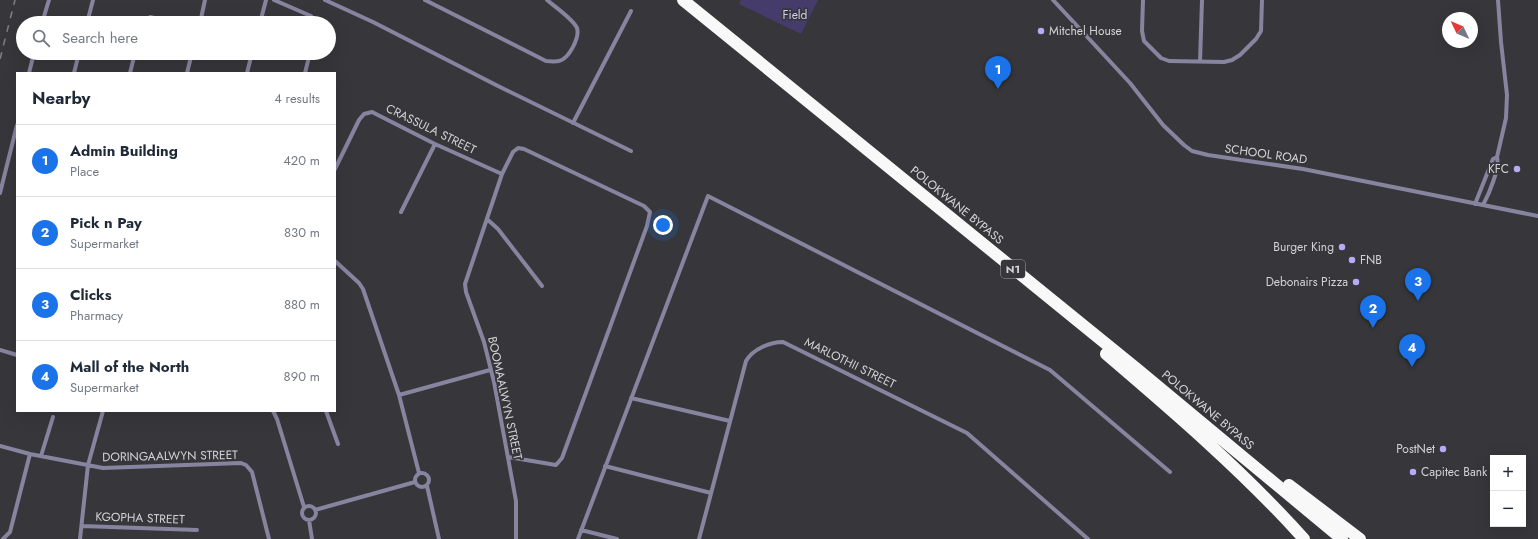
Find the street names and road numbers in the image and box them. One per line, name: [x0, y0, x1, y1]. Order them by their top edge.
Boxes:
street label: CRASSULA STREET: [383, 99, 480, 159]
street label: SCHOOL ROAD: [1224, 139, 1308, 169]
street label: POLOKWANE BYPASS: [906, 162, 1008, 249]
road number: N1: [1001, 260, 1025, 278]
street label: MARLOTHII STREET: [801, 333, 899, 393]
street label: BOOMAALWYN STREET: [483, 335, 527, 462]
street label: POLOKWANE BYPASS: [1158, 366, 1258, 454]
street label: DORINGAALWYN STREET: [102, 446, 238, 466]
street label: KGOPHA STREET: [95, 507, 185, 529]

